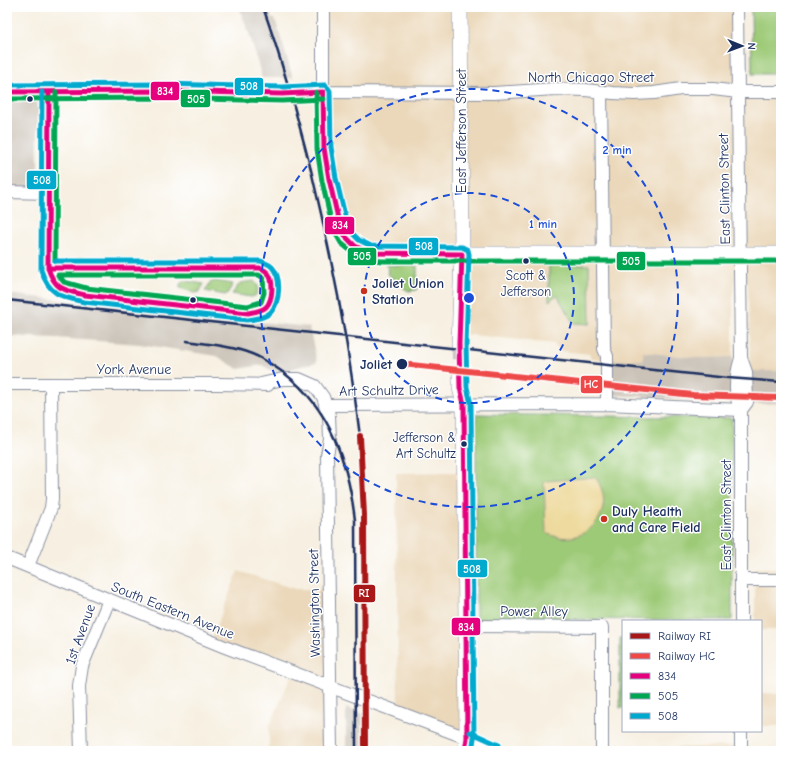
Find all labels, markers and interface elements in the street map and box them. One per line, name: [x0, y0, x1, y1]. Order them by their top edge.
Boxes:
north arrow: [722, 26, 762, 66]
text: N: [745, 42, 758, 50]
street label: East Jefferson Street: [453, 68, 470, 193]
street label: North Chicago Street: [528, 69, 655, 86]
line badge: 508: [234, 77, 264, 96]
text: 508: [240, 80, 258, 93]
line badge: 834: [150, 81, 180, 101]
text: 834: [157, 85, 173, 98]
line badge: 505: [180, 89, 211, 108]
text: 505: [187, 93, 205, 106]
unlabelled marker: [25, 94, 35, 104]
street label: East Clinton Street: [715, 132, 734, 245]
text: 2 min: [602, 143, 632, 157]
line badge: 508: [26, 170, 57, 190]
text: 508: [33, 174, 51, 187]
line badge: 834: [324, 216, 355, 235]
text: 1 min: [529, 217, 557, 231]
text: 834: [332, 219, 348, 232]
line badge: 508: [408, 237, 439, 256]
text: 508: [415, 240, 433, 253]
line badge: 505: [347, 247, 377, 266]
text: 505: [353, 250, 371, 263]
line badge: 505: [616, 251, 646, 271]
text: 505: [622, 255, 640, 268]
marker: Scott & Jefferson: [521, 256, 531, 266]
place label: Scott & Jefferson: [501, 268, 551, 299]
place label: Joliet Union Station: [372, 275, 444, 308]
marker: Joliet Union Station: [359, 286, 369, 296]
centre of rings: [462, 291, 476, 305]
unlabelled marker: [188, 295, 198, 305]
place label: Joliet: [360, 356, 392, 373]
marker: Joliet: [395, 357, 409, 371]
street label: York Avenue: [97, 361, 171, 378]
line badge: HC: [580, 375, 603, 394]
text: HC: [584, 378, 599, 391]
street label: Art Schultz Drive: [339, 381, 439, 400]
place label: Jefferson & Art Schultz: [393, 430, 456, 461]
marker: Jefferson & Art Schultz: [459, 439, 469, 449]
street label: East Clinton Street: [718, 458, 735, 571]
place label: Duly Health and Care Field: [612, 503, 701, 536]
marker: Duly Health and Care Field: [599, 514, 609, 524]
street label: Washington Street: [305, 548, 324, 657]
line badge: 508: [457, 559, 488, 578]
text: 508: [463, 563, 481, 576]
street label: South Eastern Avenue: [109, 578, 237, 643]
line badge: RI: [353, 584, 376, 603]
text: RI: [359, 587, 370, 600]
street label: 1st Avenue: [62, 602, 99, 667]
street label: Power Alley: [500, 603, 568, 620]
line badge: 834: [451, 617, 481, 636]
legend: [622, 620, 762, 732]
text: 834: [458, 621, 474, 634]
text: Railway RI: [658, 629, 711, 643]
text: Railway HC: [658, 649, 715, 663]
text: 834: [658, 669, 676, 683]
text: 505: [658, 689, 678, 703]
text: 508: [658, 709, 678, 723]

